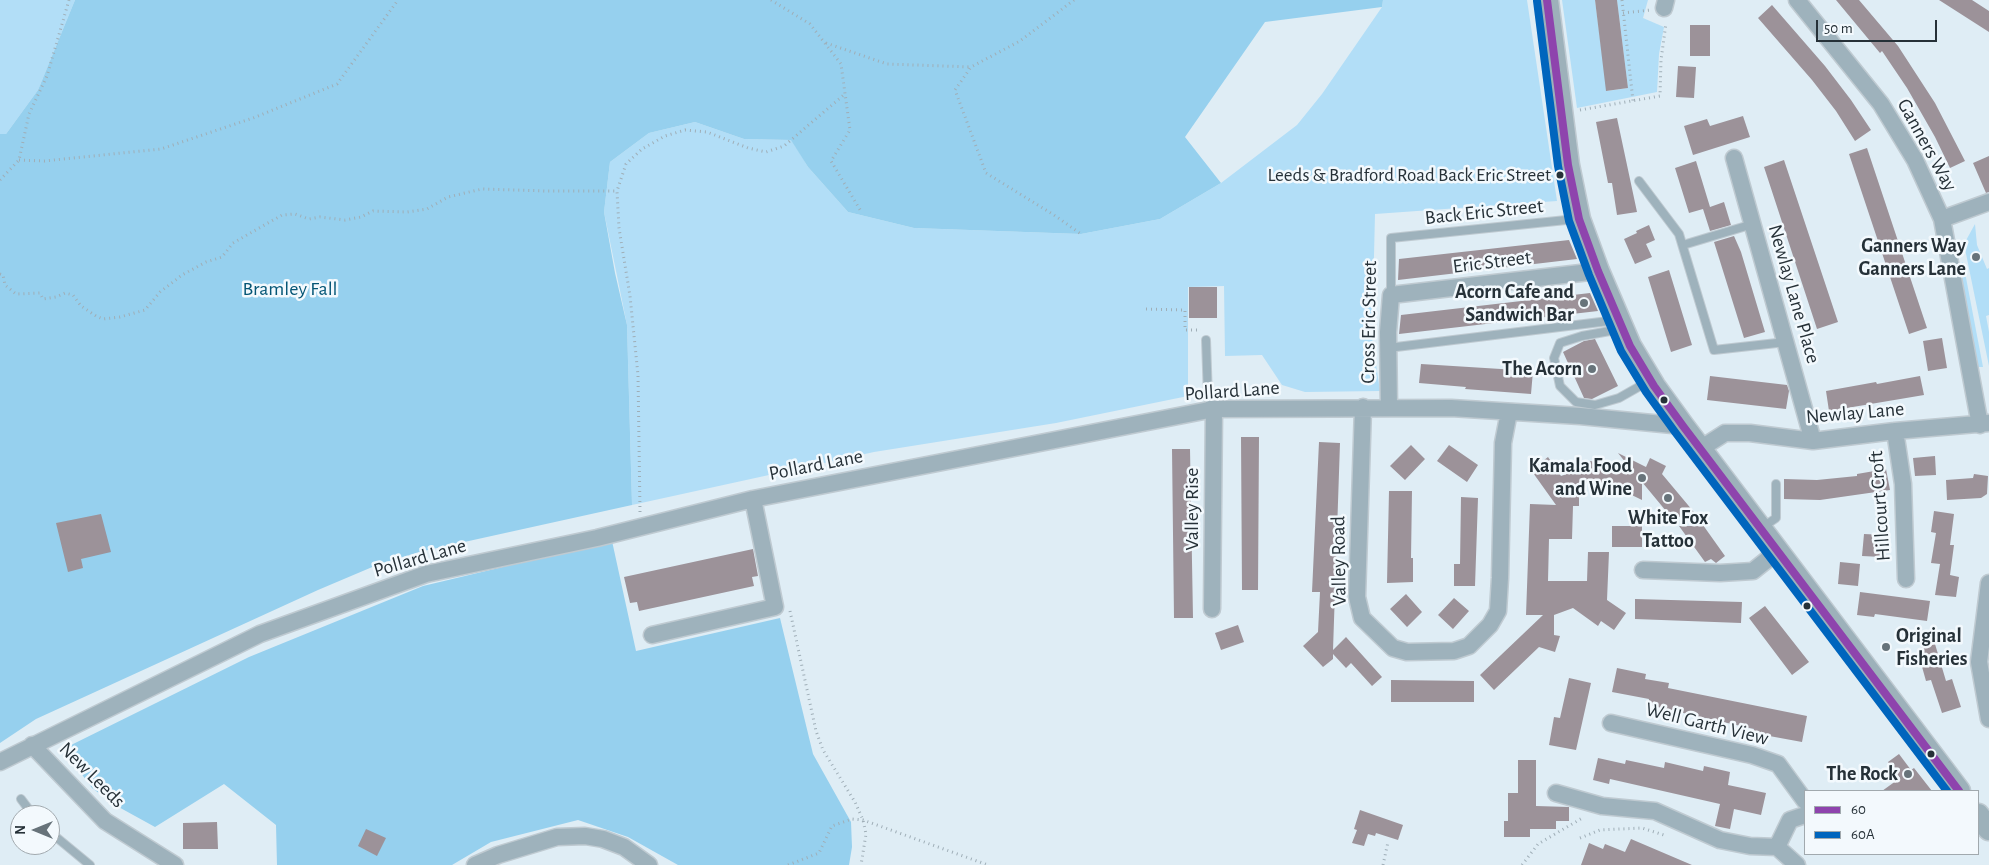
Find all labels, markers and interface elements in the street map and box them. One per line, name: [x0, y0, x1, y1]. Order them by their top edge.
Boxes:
scale bar: [1819, 10, 1940, 42]
text: 50 m: [1824, 21, 1853, 36]
street label: Ganners Way: [1892, 95, 1962, 195]
place label: Leeds & Bradford Road Back Eric Street: [1267, 164, 1551, 186]
marker: Leeds & Bradford Road Back Eric Street: [1555, 170, 1565, 180]
street label: Back Eric Street: [1424, 194, 1544, 230]
street label: Newlay Lane Place: [1763, 222, 1825, 366]
place label: Ganners Way Ganners Lane: [1858, 234, 1966, 281]
street label: Eric Street: [1451, 245, 1533, 279]
marker: Ganners Way Ganners Lane: [1970, 251, 1982, 263]
street label: Cross Eric Street: [1356, 260, 1382, 384]
park label: Bramley Fall: [242, 277, 338, 301]
place label: Acorn Cafe and Sandwich Bar: [1455, 280, 1574, 327]
marker: Acorn Cafe and Sandwich Bar: [1578, 297, 1590, 309]
place label: The Acorn: [1502, 357, 1582, 381]
marker: The Acorn: [1586, 363, 1598, 375]
street label: Pollard Lane: [1184, 376, 1280, 406]
unlabelled marker: [1659, 395, 1669, 405]
street label: Newlay Lane: [1805, 397, 1905, 429]
street label: Pollard Lane: [767, 444, 865, 486]
street label: Hillcourt Croft: [1864, 450, 1896, 562]
place label: Kamala Food and Wine: [1528, 454, 1632, 501]
street label: Valley Rise: [1180, 468, 1204, 550]
marker: Kamala Food and Wine: [1636, 472, 1648, 484]
marker: White Fox Tattoo: [1662, 492, 1674, 504]
place label: White Fox Tattoo: [1628, 506, 1708, 553]
street label: Valley Road: [1326, 516, 1352, 606]
street label: Pollard Lane: [371, 533, 469, 583]
unlabelled marker: [1802, 601, 1812, 611]
place label: Original Fisheries: [1896, 624, 1967, 671]
marker: Original Fisheries: [1880, 641, 1892, 653]
street label: Well Garth View: [1643, 697, 1771, 751]
street label: New Leeds: [54, 737, 130, 813]
unlabelled marker: [1926, 749, 1936, 759]
place label: The Rock: [1826, 762, 1898, 786]
marker: The Rock: [1902, 768, 1914, 780]
legend: [1804, 790, 1979, 855]
text: 60: [1851, 802, 1866, 817]
north arrow: [10, 805, 60, 855]
text: N: [14, 825, 28, 835]
text: 60A: [1851, 827, 1875, 842]

